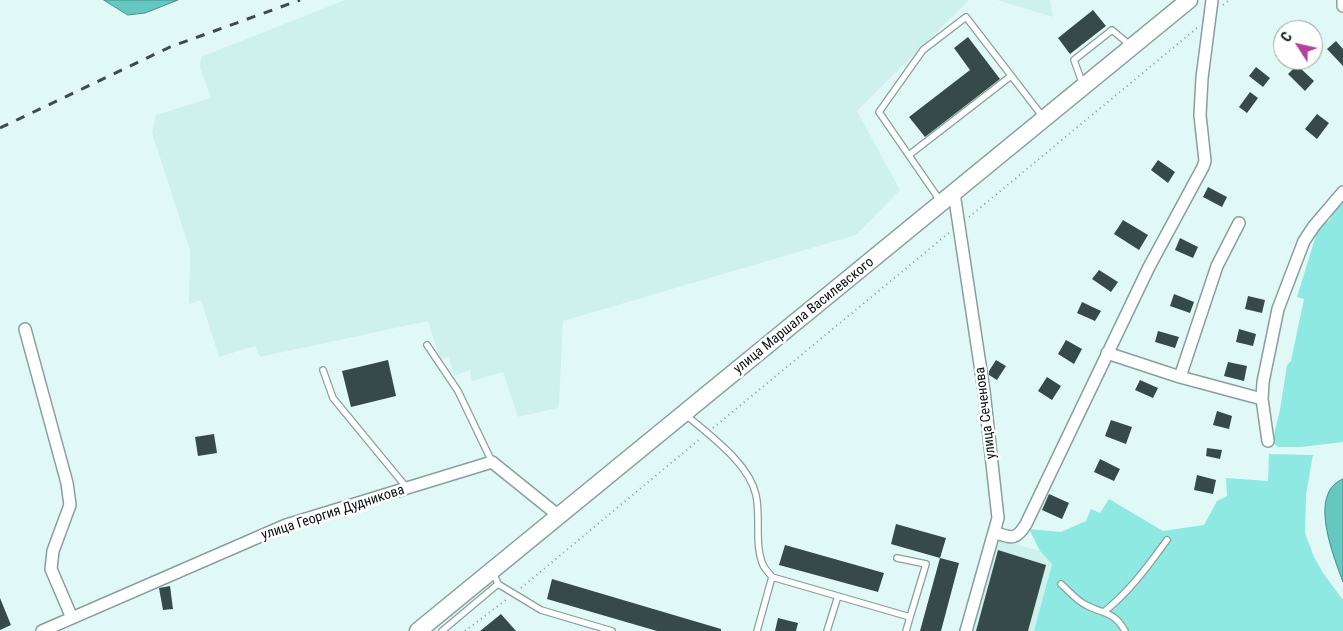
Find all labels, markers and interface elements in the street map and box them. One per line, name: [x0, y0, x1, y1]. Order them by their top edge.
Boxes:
north arrow: [1273, 20, 1323, 70]
text: С: [1278, 29, 1295, 45]
street label: улица Маршала Василевского: [730, 254, 878, 378]
street label: улица Сеченова: [972, 366, 1000, 460]
street label: улица Георгия Дудникова: [259, 482, 407, 544]

